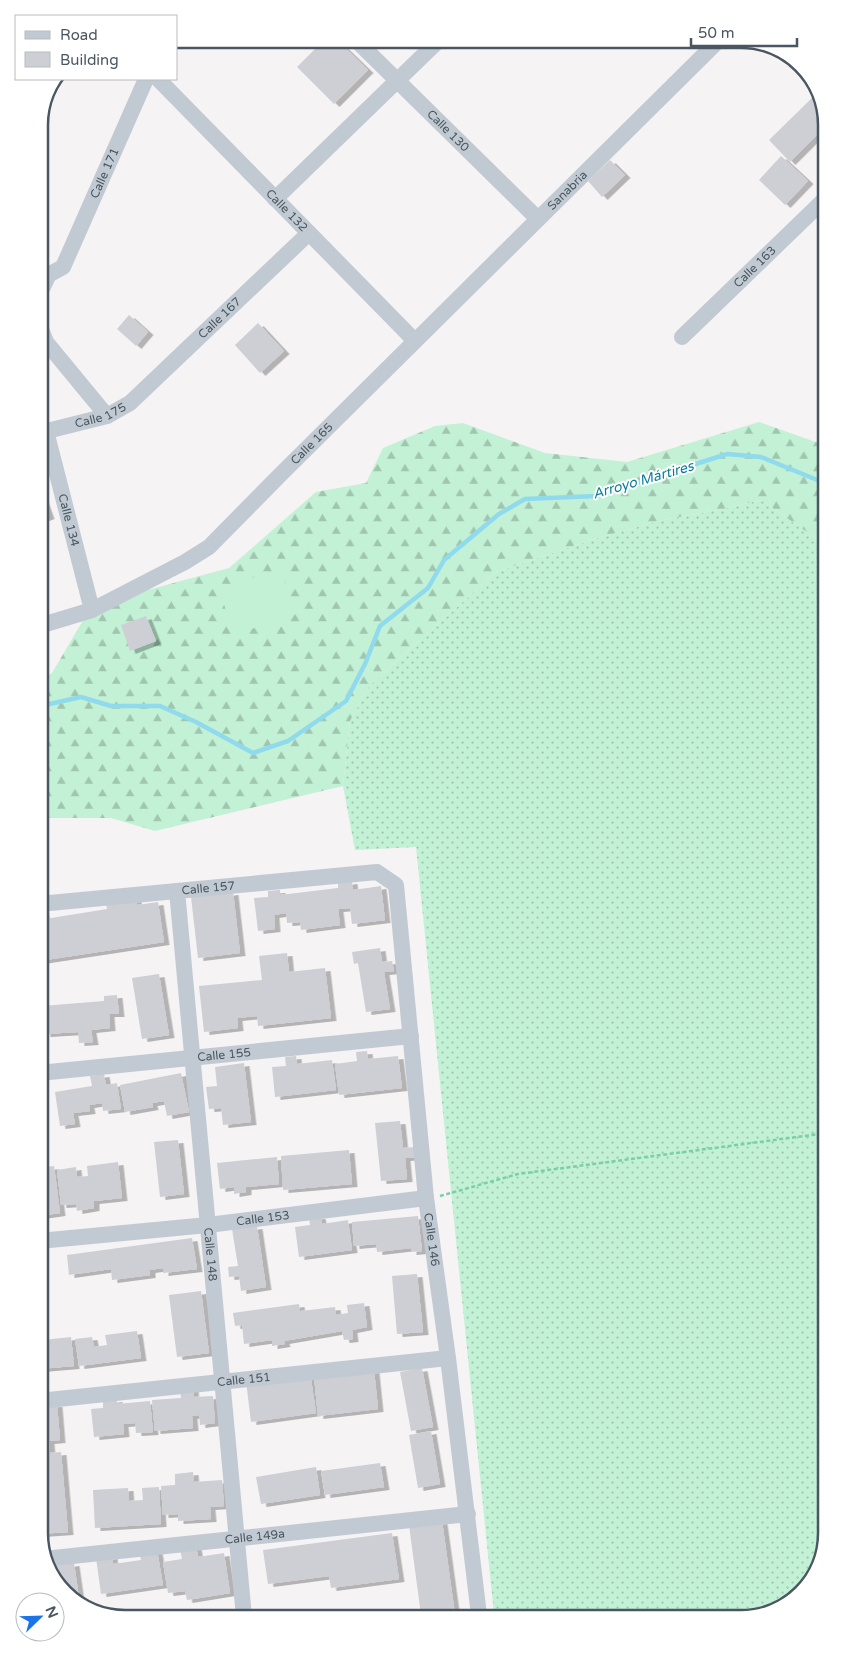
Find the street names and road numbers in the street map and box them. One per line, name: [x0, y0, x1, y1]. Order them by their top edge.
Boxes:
street label: Calle 130: [424, 107, 472, 155]
street label: Calle 171: [87, 146, 122, 200]
street label: Sanabria: [545, 168, 590, 213]
street label: Calle 132: [263, 186, 311, 234]
street label: Calle 163: [730, 243, 779, 291]
street label: Calle 167: [195, 294, 244, 342]
street label: Calle 175: [73, 400, 128, 431]
street label: Calle 165: [288, 420, 336, 467]
street label: Calle 134: [55, 492, 82, 548]
street label: Calle 157: [181, 878, 236, 897]
street label: Calle 155: [197, 1045, 251, 1064]
street label: Calle 153: [235, 1208, 290, 1228]
street label: Calle 146: [421, 1212, 442, 1267]
street label: Calle 148: [201, 1227, 220, 1282]
street label: Calle 151: [216, 1370, 271, 1389]
street label: Calle 149a: [224, 1526, 286, 1547]

